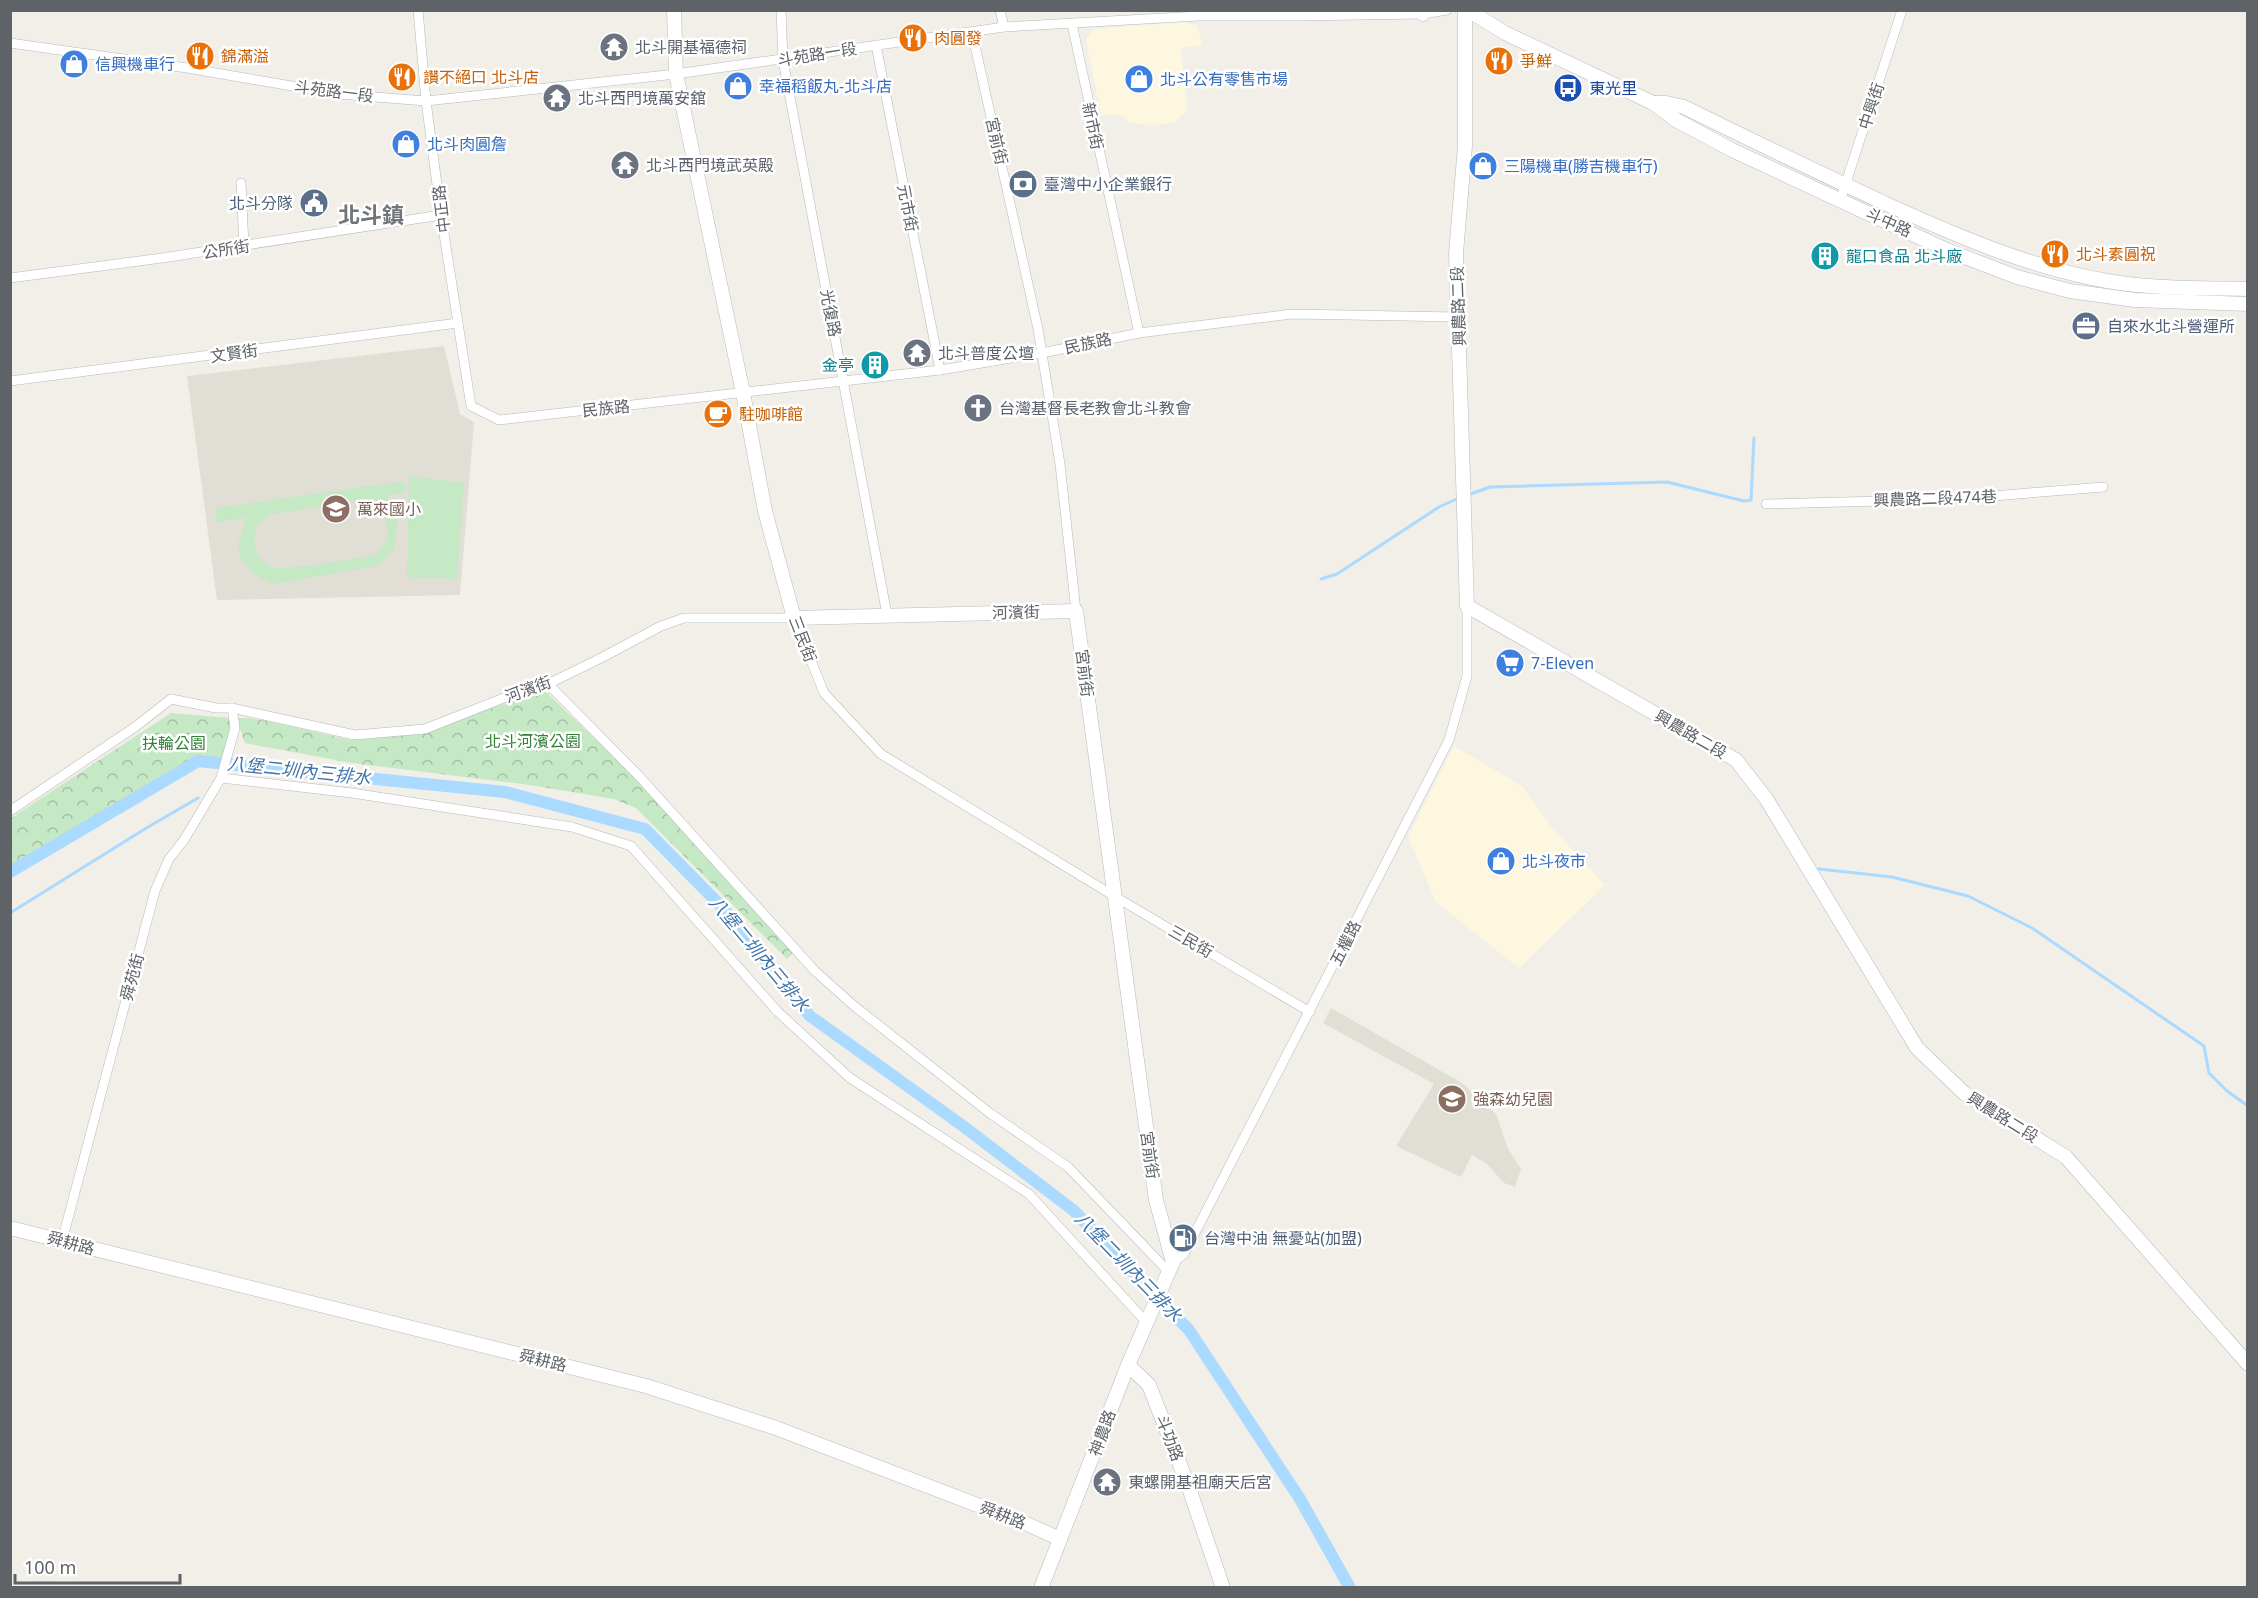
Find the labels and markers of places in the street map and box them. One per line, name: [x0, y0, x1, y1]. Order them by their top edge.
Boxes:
restaurant icon: 肉圓發: [897, 22, 929, 54]
place label: 肉圓發: [934, 27, 982, 49]
temple icon: 北斗開基福德祠: [598, 31, 630, 63]
place label: 北斗開基福德祠: [635, 36, 747, 58]
restaurant icon: 錦滿溢: [184, 40, 216, 72]
place label: 錦滿溢: [221, 45, 269, 67]
restaurant icon: 爭鮮: [1483, 45, 1515, 77]
shop icon: 信興機車行: [58, 48, 90, 80]
place label: 爭鮮: [1520, 50, 1552, 72]
place label: 信興機車行: [95, 53, 175, 75]
restaurant icon: 讚不絕口 北斗店: [386, 61, 418, 93]
shop icon: 北斗公有零售市場: [1123, 63, 1155, 95]
place label: 讚不絕口 北斗店: [423, 66, 539, 88]
place label: 北斗公有零售市場: [1160, 68, 1288, 90]
shop icon: 幸福稻飯丸-北斗店: [722, 70, 754, 102]
bus stop icon: 東光里: [1552, 72, 1584, 104]
place label: 幸福稻飯丸-北斗店: [759, 75, 892, 97]
place label: 東光里: [1589, 77, 1637, 99]
temple icon: 北斗西門境萬安舘: [541, 82, 573, 114]
place label: 北斗西門境萬安舘: [578, 87, 706, 109]
shop icon: 北斗肉圓詹: [390, 128, 422, 160]
place label: 北斗肉圓詹: [427, 133, 507, 155]
temple icon: 北斗西門境武英殿: [609, 149, 641, 181]
shop icon: 三陽機車(勝吉機車行): [1467, 150, 1499, 182]
place label: 北斗西門境武英殿: [646, 154, 774, 176]
place label: 三陽機車(勝吉機車行): [1504, 155, 1658, 177]
bank icon: 臺灣中小企業銀行: [1007, 168, 1039, 200]
place label: 臺灣中小企業銀行: [1044, 173, 1172, 195]
public building icon: 北斗分隊: [298, 187, 330, 219]
place label: 北斗分隊: [229, 192, 293, 214]
restaurant icon: 北斗素圓祝: [2039, 238, 2071, 270]
building icon: 龍口食品 北斗廠: [1809, 240, 1841, 272]
place label: 北斗素圓祝: [2076, 243, 2156, 265]
place label: 龍口食品 北斗廠: [1846, 245, 1962, 267]
office icon: 自來水北斗營運所: [2070, 310, 2102, 342]
place label: 自來水北斗營運所: [2107, 315, 2235, 337]
temple icon: 北斗普度公壇: [901, 337, 933, 369]
place label: 北斗普度公壇: [938, 342, 1034, 364]
building icon: 金亭: [859, 349, 891, 381]
place label: 金亭: [822, 354, 854, 376]
church icon: 台灣基督長老教會北斗教會: [962, 392, 994, 424]
place label: 台灣基督長老教會北斗教會: [999, 397, 1191, 419]
cafe icon: 駐咖啡館: [702, 398, 734, 430]
place label: 駐咖啡館: [739, 403, 803, 425]
school or university icon: 萬來國小: [320, 493, 352, 525]
place label: 萬來國小: [357, 498, 421, 520]
supermarket icon: 7-Eleven: [1494, 647, 1526, 679]
place label: 7-Eleven: [1531, 652, 1594, 674]
shop icon: 北斗夜市: [1485, 845, 1517, 877]
place label: 北斗夜市: [1522, 850, 1586, 872]
school or university icon: 強森幼兒園: [1436, 1083, 1468, 1115]
place label: 強森幼兒園: [1473, 1088, 1553, 1110]
fuel station icon: 台灣中油 無憂站(加盟): [1167, 1222, 1199, 1254]
place label: 台灣中油 無憂站(加盟): [1204, 1227, 1362, 1249]
temple icon: 東螺開基祖廟天后宮: [1091, 1466, 1123, 1498]
place label: 東螺開基祖廟天后宮: [1128, 1471, 1272, 1493]

